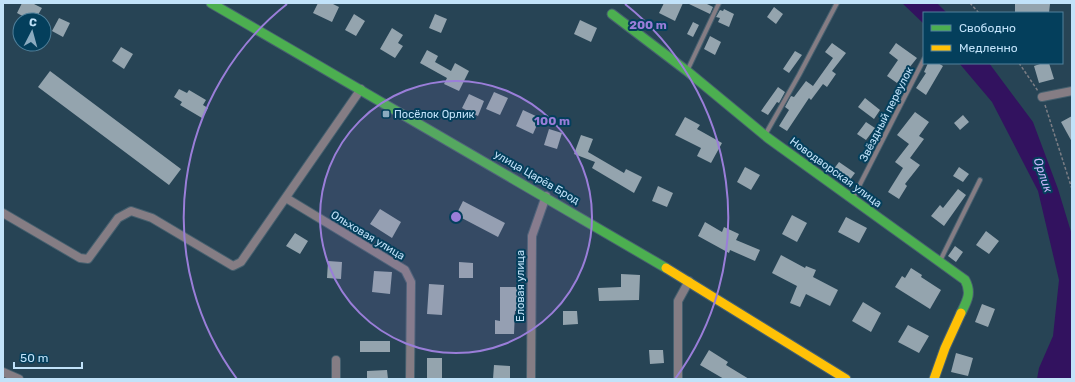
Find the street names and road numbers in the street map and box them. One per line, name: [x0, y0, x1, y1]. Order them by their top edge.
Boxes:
street label: Звёздный переулок: [857, 65, 916, 164]
street label: Новодворская улица: [787, 135, 884, 210]
street label: улица Царёв Брод: [492, 148, 582, 207]
street label: Ольховая улица: [328, 208, 407, 263]
street label: Еловая улица: [514, 250, 527, 322]

